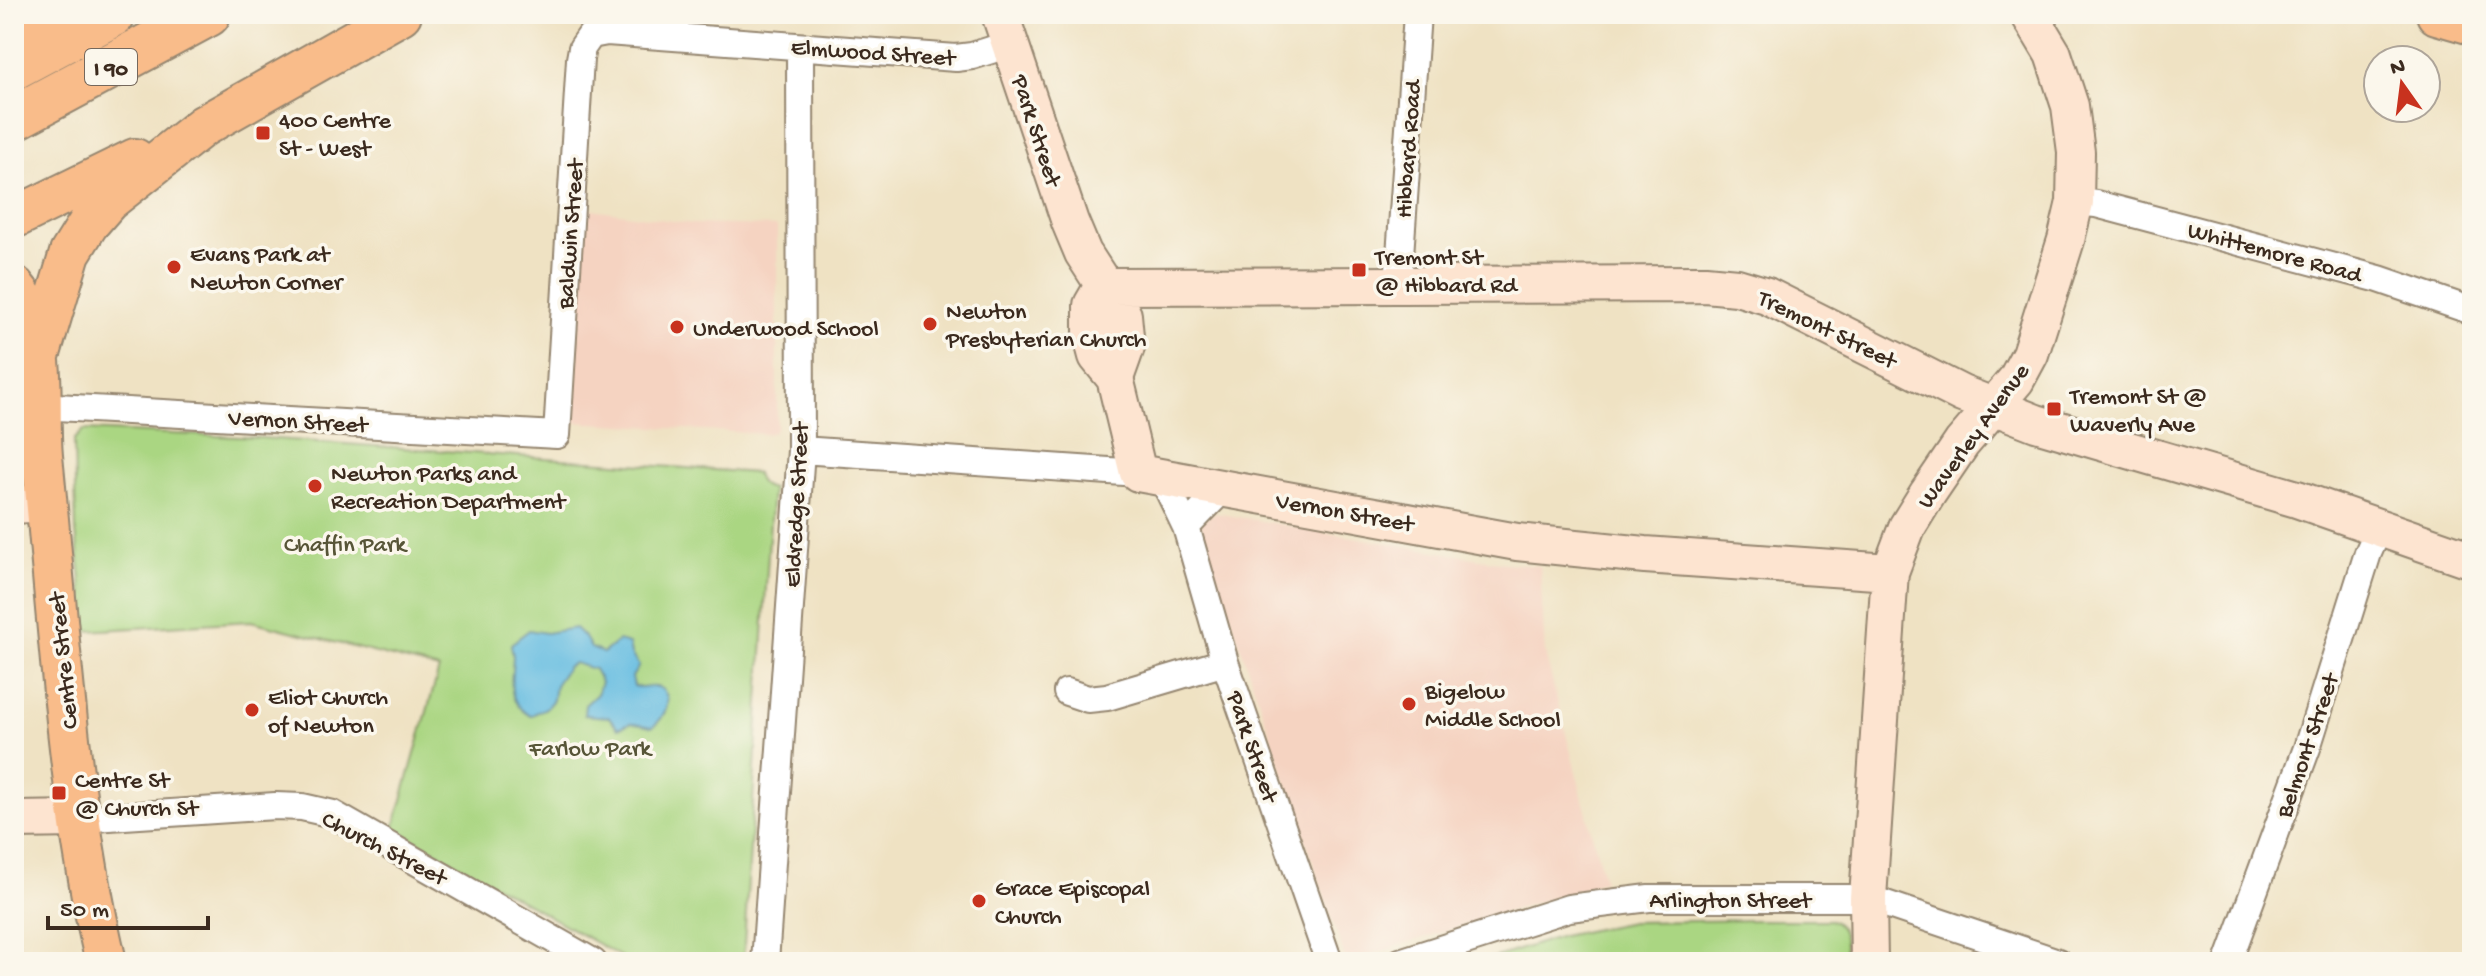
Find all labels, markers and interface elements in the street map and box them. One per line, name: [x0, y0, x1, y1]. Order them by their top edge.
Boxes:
street label: Elmwood Street: [790, 34, 958, 75]
north arrow: [2362, 44, 2442, 124]
road number: I 90: [85, 49, 137, 85]
text: N: [2388, 54, 2408, 83]
street label: Park Street: [1003, 71, 1067, 193]
street label: Hibbard Road: [1391, 77, 1430, 219]
place label: 400 Centre St - West: [279, 108, 391, 165]
marker: 400 Centre St - West: [254, 124, 272, 142]
street label: Baldwin Street: [553, 156, 592, 311]
street label: Whittemore Road: [2184, 217, 2366, 292]
place label: Evans Park at Newton Corner: [190, 242, 345, 299]
place label: Tremont St @ Hibbard Rd: [1373, 245, 1519, 302]
marker: Evans Park at Newton Corner: [165, 258, 183, 276]
marker: Tremont St @ Hibbard Rd: [1350, 261, 1368, 279]
street label: Tremont Street: [1751, 284, 1902, 378]
place label: Newton Presbyterian Church: [945, 299, 1147, 356]
marker: Newton Presbyterian Church: [921, 315, 939, 333]
place label: Underwood School: [693, 316, 879, 345]
marker: Underwood School: [668, 318, 686, 336]
street label: Waverley Avenue: [1912, 358, 2038, 515]
place label: Tremont St @ Waverly Ave: [2068, 384, 2207, 441]
marker: Tremont St @ Waverly Ave: [2045, 400, 2063, 418]
street label: Vernon Street: [227, 405, 370, 442]
street label: Eldredge Street: [780, 420, 817, 588]
place label: Newton Parks and Recreation Department: [331, 461, 567, 518]
marker: Newton Parks and Recreation Department: [306, 477, 324, 495]
street label: Vernon Street: [1272, 488, 1418, 541]
park label: Chaffin Park: [284, 532, 408, 561]
street label: Centre Street: [44, 589, 87, 730]
street label: Belmont Street: [2271, 668, 2348, 823]
place label: Bigelow Middle School: [1424, 679, 1561, 736]
place label: Eliot Church of Newton: [268, 685, 388, 742]
street label: Park Street: [1218, 687, 1284, 809]
marker: Bigelow Middle School: [1400, 695, 1418, 713]
marker: Eliot Church of Newton: [243, 701, 261, 719]
park label: Farlow Park: [528, 736, 653, 765]
place label: Centre St @ Church St: [75, 768, 200, 825]
marker: Centre St @ Church St: [50, 784, 68, 802]
street label: Church Street: [316, 806, 453, 895]
place label: Grace Episcopal Church: [995, 876, 1150, 933]
scale bar: [48, 880, 208, 930]
street label: Arlington Street: [1649, 888, 1813, 917]
marker: Grace Episcopal Church: [970, 892, 988, 910]
text: 50 m: [60, 897, 109, 926]

